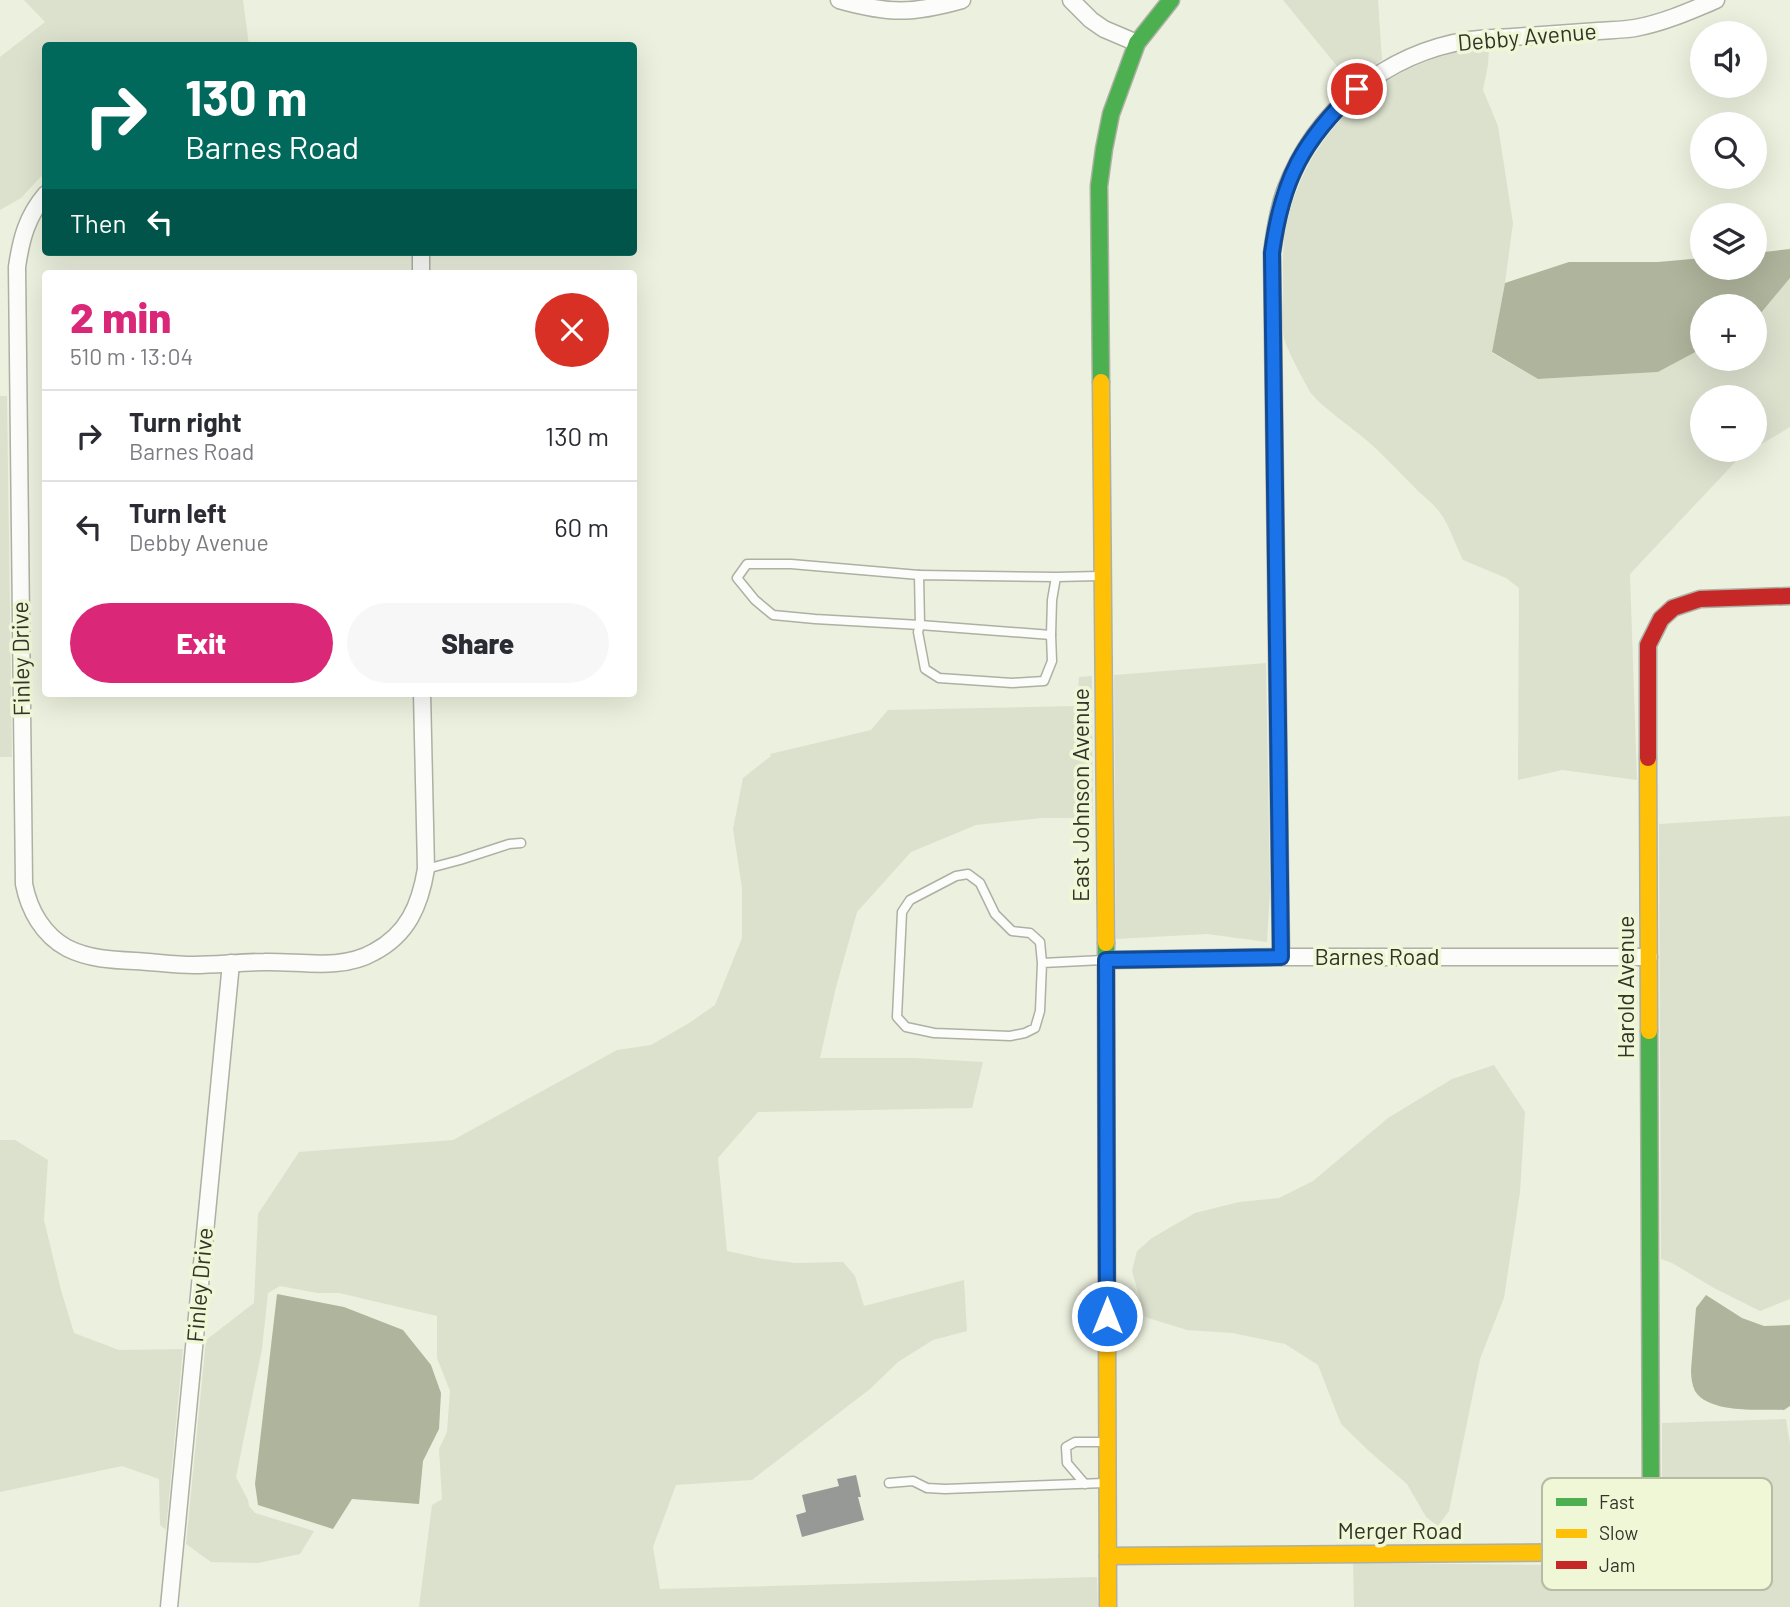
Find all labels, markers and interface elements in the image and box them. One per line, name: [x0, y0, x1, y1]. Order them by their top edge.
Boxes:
street label: Debby Avenue: [1456, 16, 1598, 56]
map controls: [1690, 21, 1767, 462]
button: sound: [1690, 21, 1767, 98]
pin: [1327, 59, 1387, 119]
text: 130 m: [185, 67, 307, 126]
icon: right: [70, 70, 161, 161]
icon: arrive: [1338, 70, 1376, 108]
button: search: [1690, 112, 1767, 189]
text: Barnes Road: [185, 127, 359, 165]
icon: left: [141, 203, 179, 241]
button: layers: [1690, 203, 1767, 280]
text: Then: [70, 207, 127, 238]
text: 2 min: [70, 291, 171, 341]
button: close: [535, 293, 609, 367]
button: +: [1690, 294, 1767, 371]
text: 510 m · 13:04: [70, 342, 193, 370]
button: −: [1690, 385, 1767, 462]
text: Turn right: [129, 406, 242, 437]
icon: right: [70, 417, 108, 455]
text: 130 m: [545, 420, 609, 451]
text: Barnes Road: [129, 437, 254, 465]
text: Turn left: [129, 497, 227, 528]
icon: left: [70, 508, 108, 546]
text: 60 m: [554, 511, 609, 542]
text: Debby Avenue: [129, 528, 269, 556]
street label: Finley Drive: [5, 601, 35, 717]
button: Exit: [70, 603, 333, 683]
button: Share: [347, 603, 609, 683]
street label: East Johnson Avenue: [1066, 688, 1094, 902]
street label: Harold Avenue: [1611, 915, 1639, 1059]
street label: Barnes Road: [1314, 942, 1440, 970]
street label: Finley Drive: [180, 1226, 218, 1343]
position arrow: [1070, 1279, 1144, 1353]
legend: [1542, 1478, 1772, 1590]
text: Fast: [1599, 1490, 1635, 1513]
street label: Merger Road: [1337, 1516, 1463, 1544]
text: Slow: [1599, 1521, 1638, 1544]
text: Jam: [1599, 1553, 1635, 1576]

